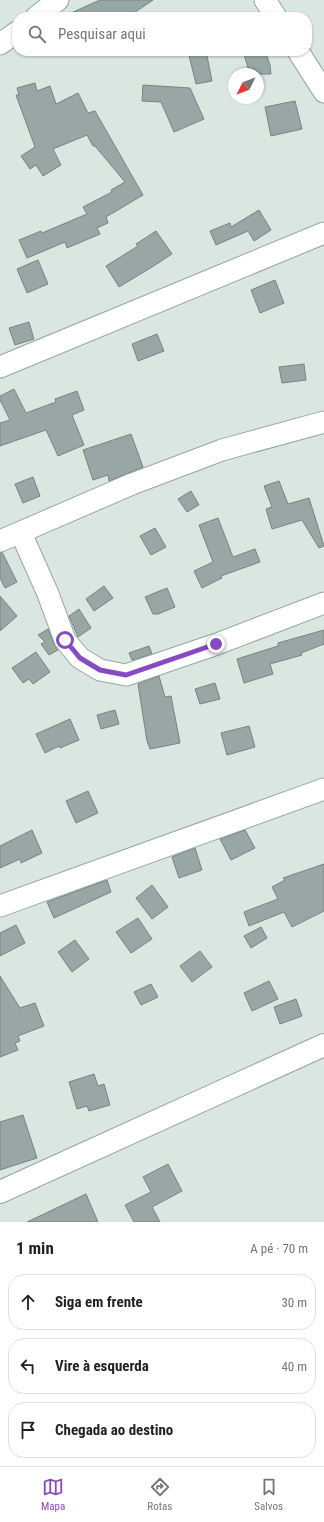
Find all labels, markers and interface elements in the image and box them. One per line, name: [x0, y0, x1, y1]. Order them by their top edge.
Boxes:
search box: [12, 12, 312, 56]
icon: search: [26, 23, 48, 45]
text: Pesquisar aqui: [58, 25, 146, 43]
north arrow: [228, 68, 264, 104]
route start: [56, 631, 74, 649]
route end: [207, 635, 225, 653]
text: 1 min: [16, 1238, 54, 1258]
text: A pé · 70 m: [250, 1241, 308, 1256]
icon: ahead: [17, 1291, 39, 1313]
text: Siga em frente: [55, 1293, 143, 1311]
text: 30 m: [281, 1295, 307, 1310]
icon: left: [17, 1355, 39, 1377]
text: Vire à esquerda: [55, 1357, 149, 1375]
text: 40 m: [281, 1359, 307, 1374]
icon: arrive: [17, 1419, 39, 1441]
text: Chegada ao destino: [55, 1421, 173, 1439]
tab: Mapa: [41, 1476, 65, 1513]
tab: Rotas: [147, 1476, 172, 1513]
tab: Salvos: [254, 1476, 283, 1513]

